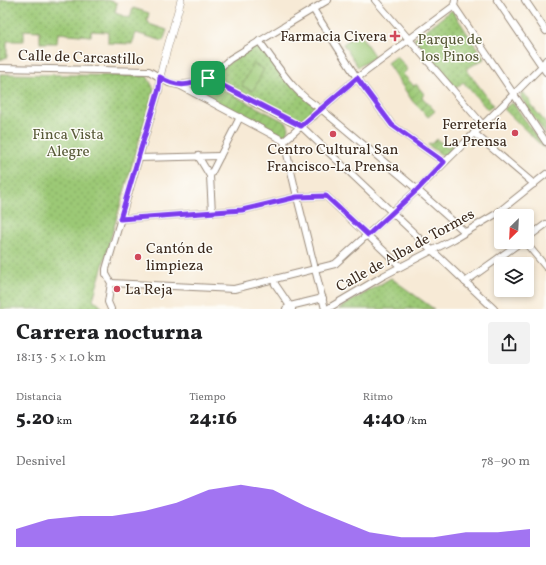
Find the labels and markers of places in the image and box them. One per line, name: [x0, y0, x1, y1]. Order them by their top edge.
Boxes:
place label: Farmacia Civera: [280, 27, 387, 48]
marker: Farmacia Civera: [390, 31, 400, 41]
pin: [191, 61, 225, 95]
place label: Ferretería La Prensa: [442, 115, 507, 153]
marker: Ferretería La Prensa: [510, 128, 520, 138]
marker: Centro Cultural San Francisco-La Prensa: [328, 129, 338, 139]
place label: Centro Cultural San Francisco-La Prensa: [267, 140, 399, 178]
place label: Cantón de limpieza: [146, 239, 213, 277]
marker: Cantón de limpieza: [133, 252, 143, 262]
place label: La Reja: [125, 280, 173, 301]
marker: La Reja: [112, 284, 122, 294]

